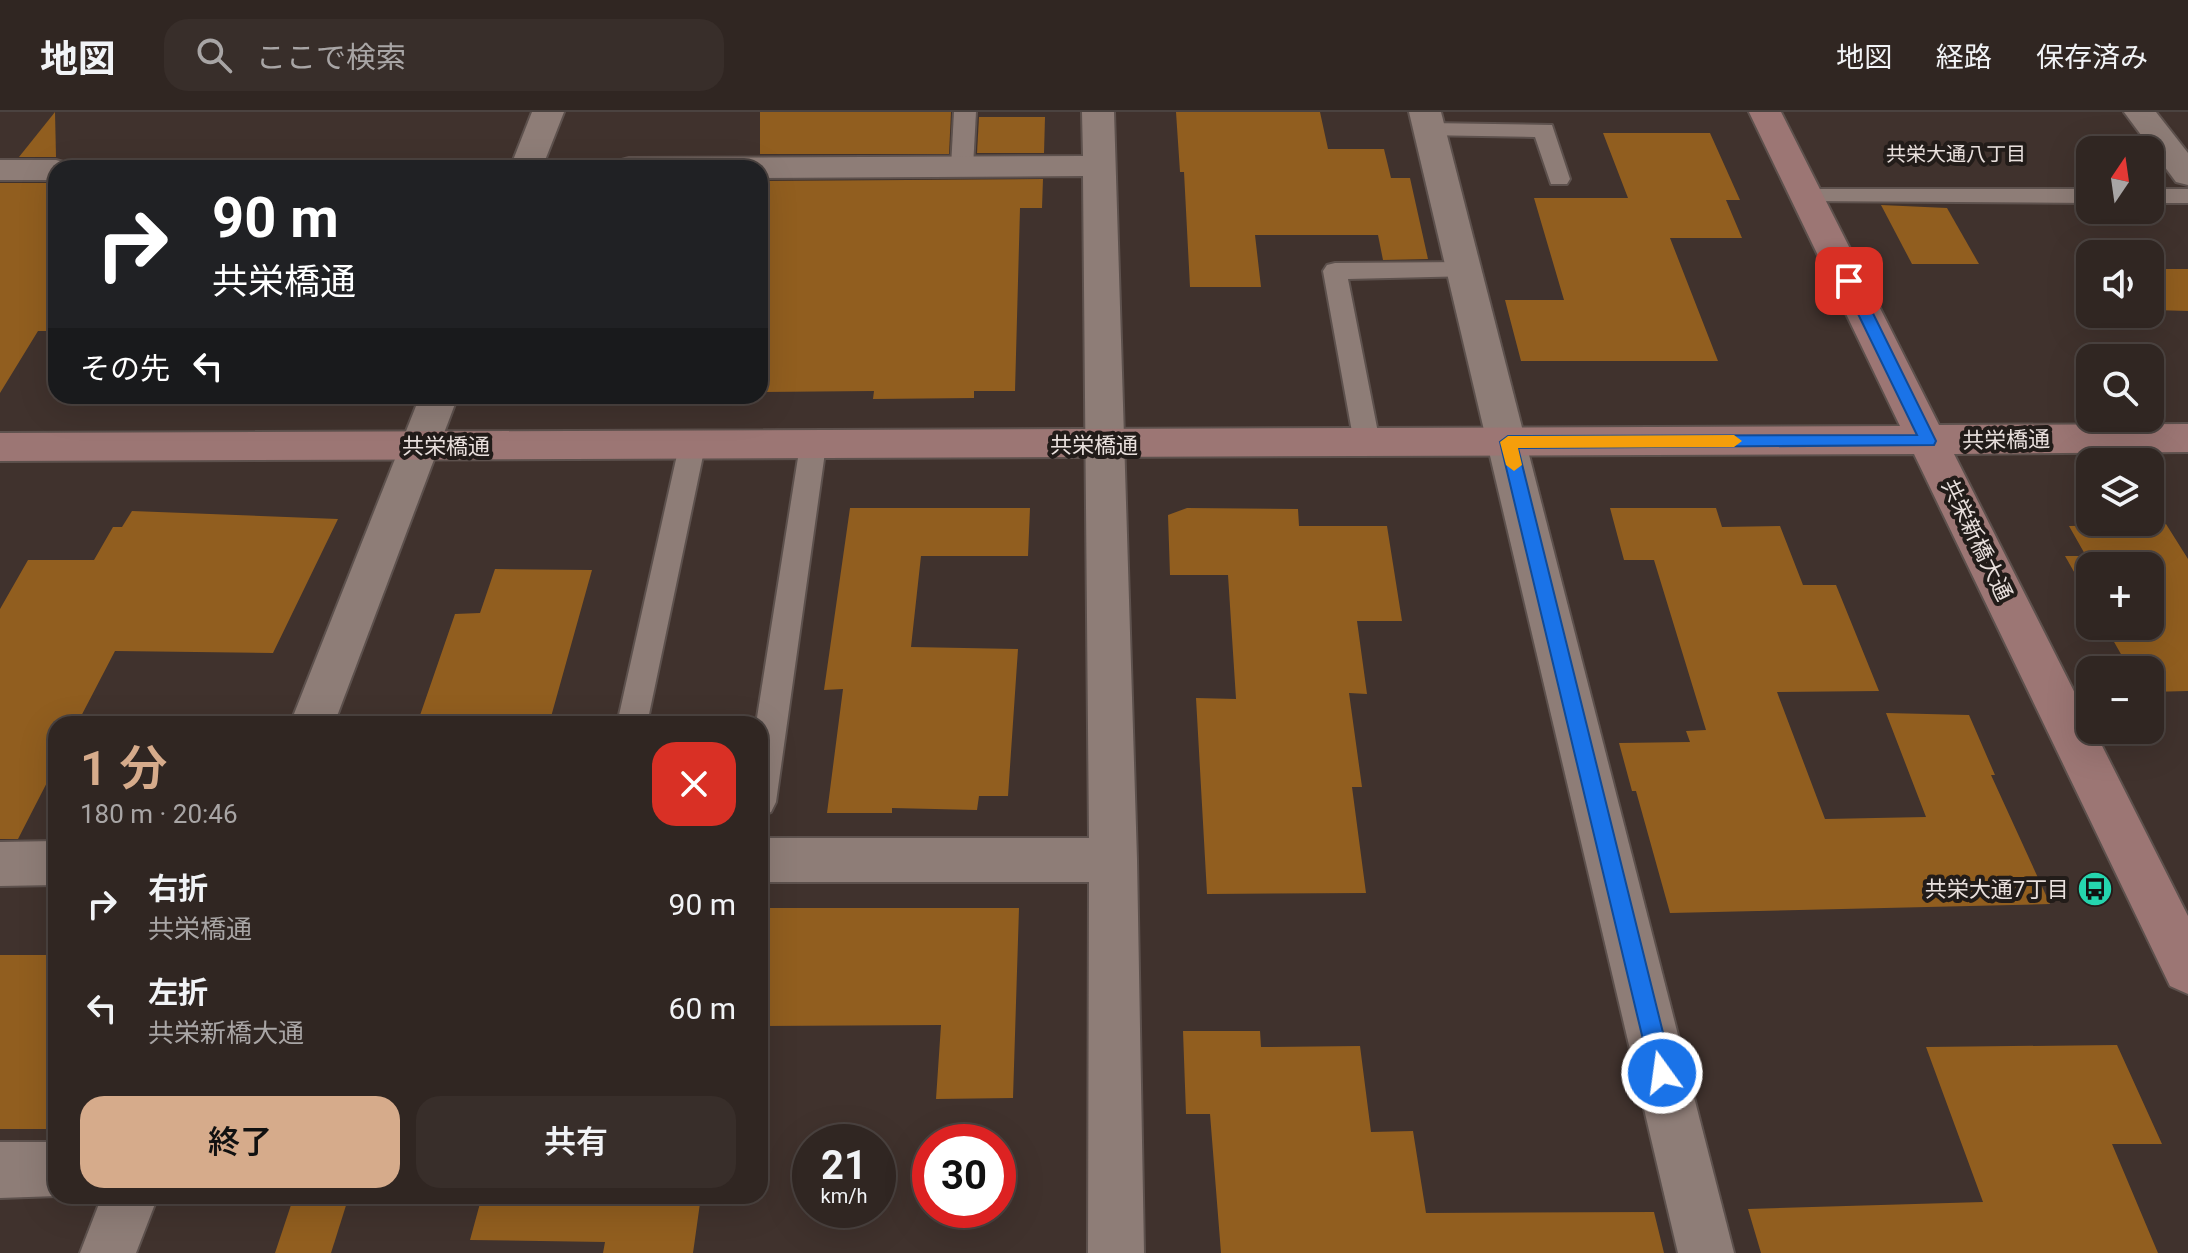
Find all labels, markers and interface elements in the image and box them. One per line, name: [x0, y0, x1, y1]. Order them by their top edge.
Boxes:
search box: [164, 19, 724, 91]
icon: search: [192, 33, 236, 77]
text: 地図: [40, 37, 116, 81]
text: ここで検索: [256, 40, 406, 75]
text: 地図: [1836, 41, 1892, 74]
text: 経路: [1936, 41, 1992, 74]
text: 保存済み: [2036, 41, 2148, 74]
north arrow: [2076, 136, 2164, 224]
map controls: [2076, 136, 2164, 744]
district label: 共栄大通八丁目: [1886, 142, 2026, 166]
text: 90 m: [212, 185, 339, 251]
icon: right: [80, 192, 184, 296]
button: sound: [2076, 240, 2164, 328]
pin: [1815, 247, 1883, 315]
icon: arrive: [1827, 259, 1871, 303]
text: 共栄橋通: [212, 261, 356, 303]
icon: left: [186, 344, 230, 388]
button: search: [2076, 344, 2164, 432]
text: その先: [80, 351, 170, 386]
street label: 共栄橋通: [1962, 427, 2050, 453]
street label: 共栄橋通: [1050, 433, 1138, 458]
street label: 共栄橋通: [402, 434, 490, 459]
button: layers: [2076, 448, 2164, 536]
street label: 共栄新橋大通: [1937, 475, 2017, 605]
button: +: [2076, 552, 2164, 640]
button: −: [2076, 656, 2164, 744]
text: 1 分: [80, 740, 167, 797]
button: close: [652, 742, 736, 826]
text: 180 m · 20:46: [80, 799, 238, 829]
bus stop icon: 共栄大通7丁目: [2076, 870, 2114, 908]
text: 右折: [148, 871, 208, 906]
place label: 共栄大通7丁目: [1925, 877, 2069, 902]
icon: right: [80, 882, 124, 926]
text: 90 m: [669, 887, 736, 922]
text: 共栄橋通: [148, 914, 252, 944]
text: 左折: [148, 975, 208, 1010]
icon: left: [80, 986, 124, 1030]
text: 60 m: [669, 991, 736, 1026]
text: 共栄新橋大通: [148, 1018, 304, 1048]
position arrow: [1620, 1031, 1704, 1115]
button: 終了: [80, 1096, 400, 1188]
button: 共有: [416, 1096, 736, 1188]
speed limit sign: 30: [912, 1124, 1016, 1228]
text: 21: [821, 1142, 867, 1189]
text: km/h: [821, 1184, 867, 1208]

